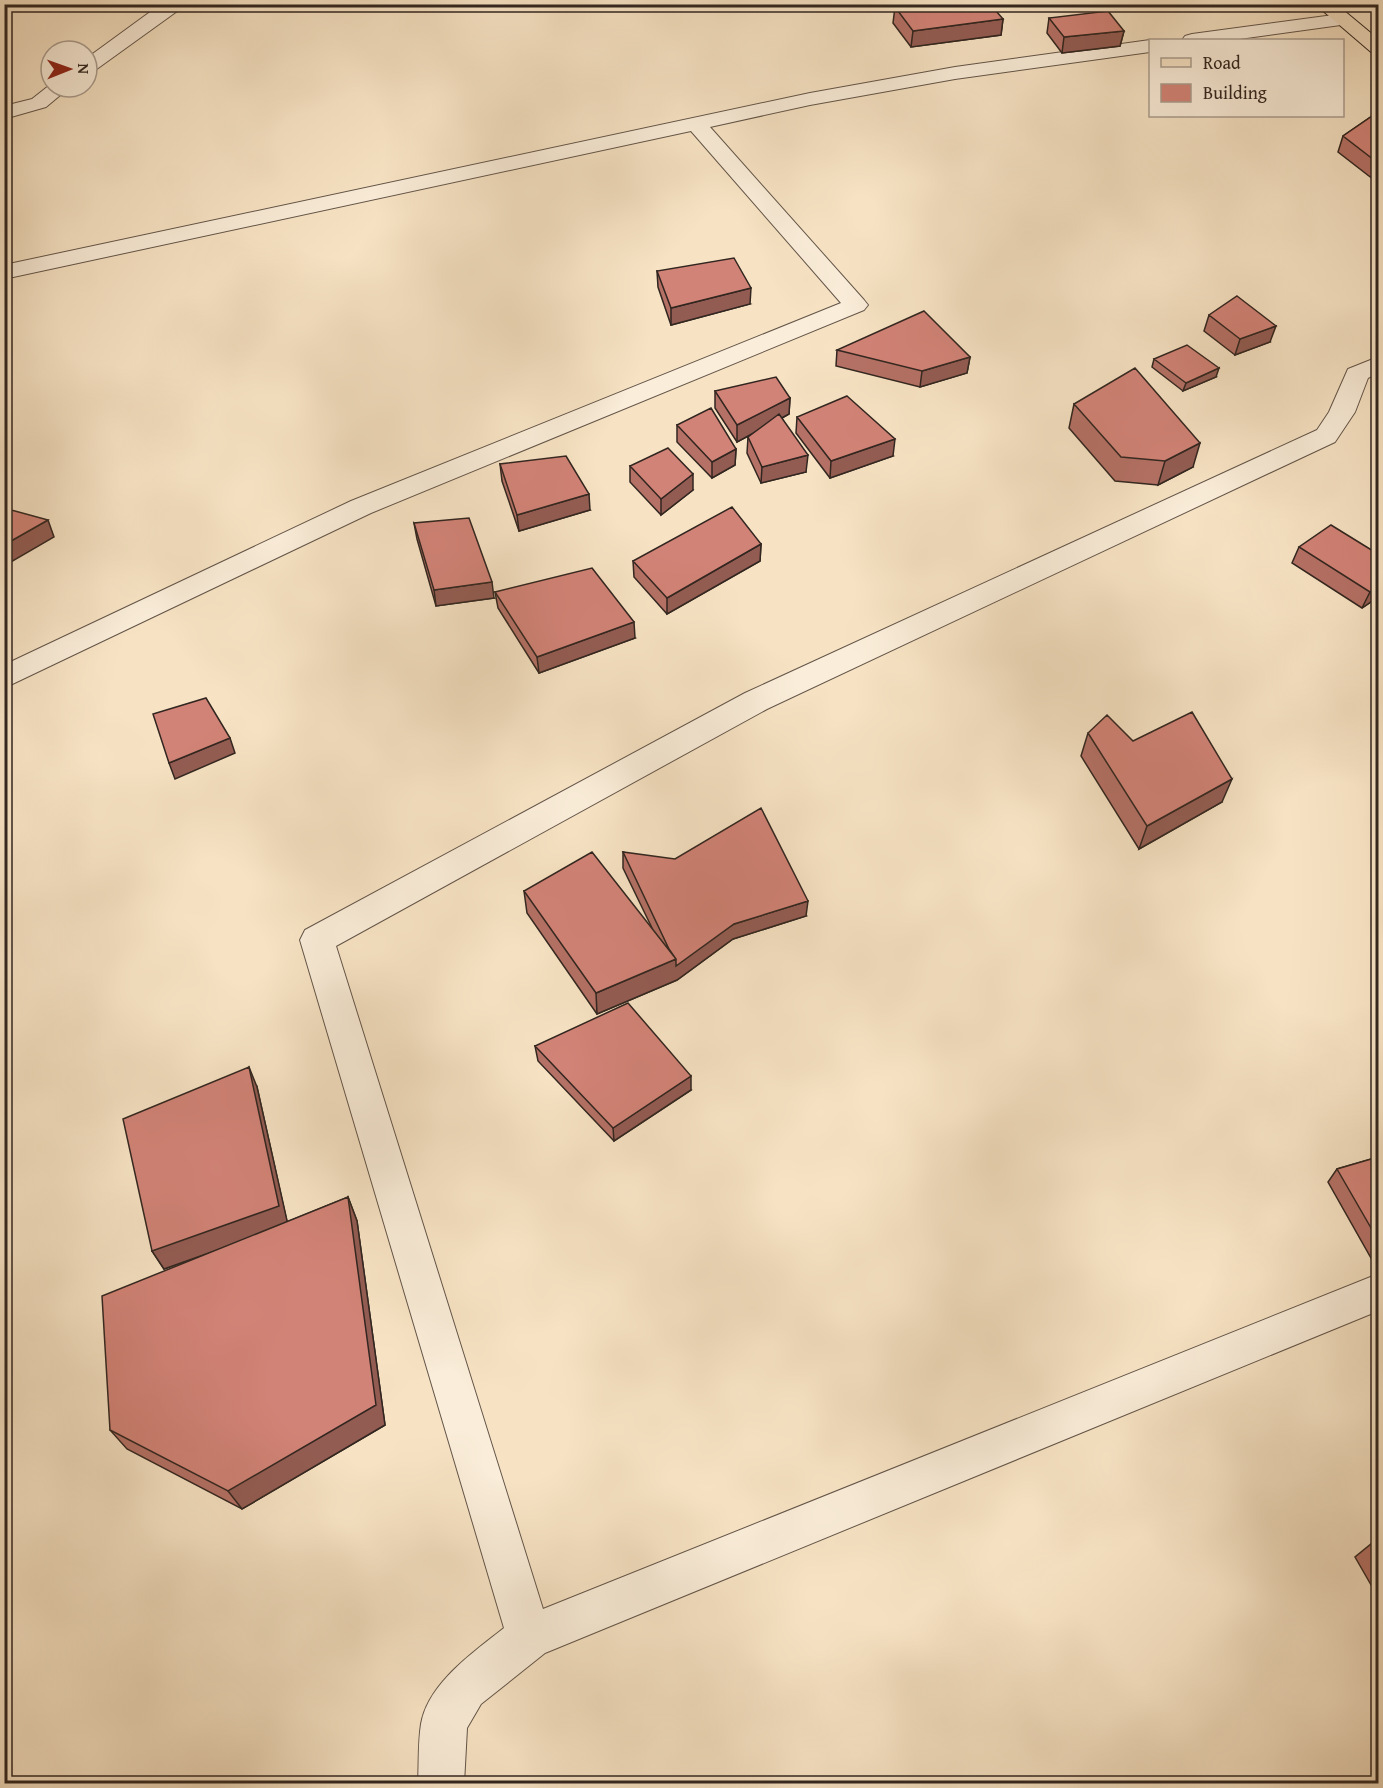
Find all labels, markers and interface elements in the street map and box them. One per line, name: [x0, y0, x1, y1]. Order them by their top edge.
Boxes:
north arrow: [39, 39, 99, 99]
legend: [1149, 39, 1344, 117]
text: Road: [1203, 49, 1241, 76]
text: N: [72, 63, 96, 75]
text: Building: [1203, 79, 1267, 106]

